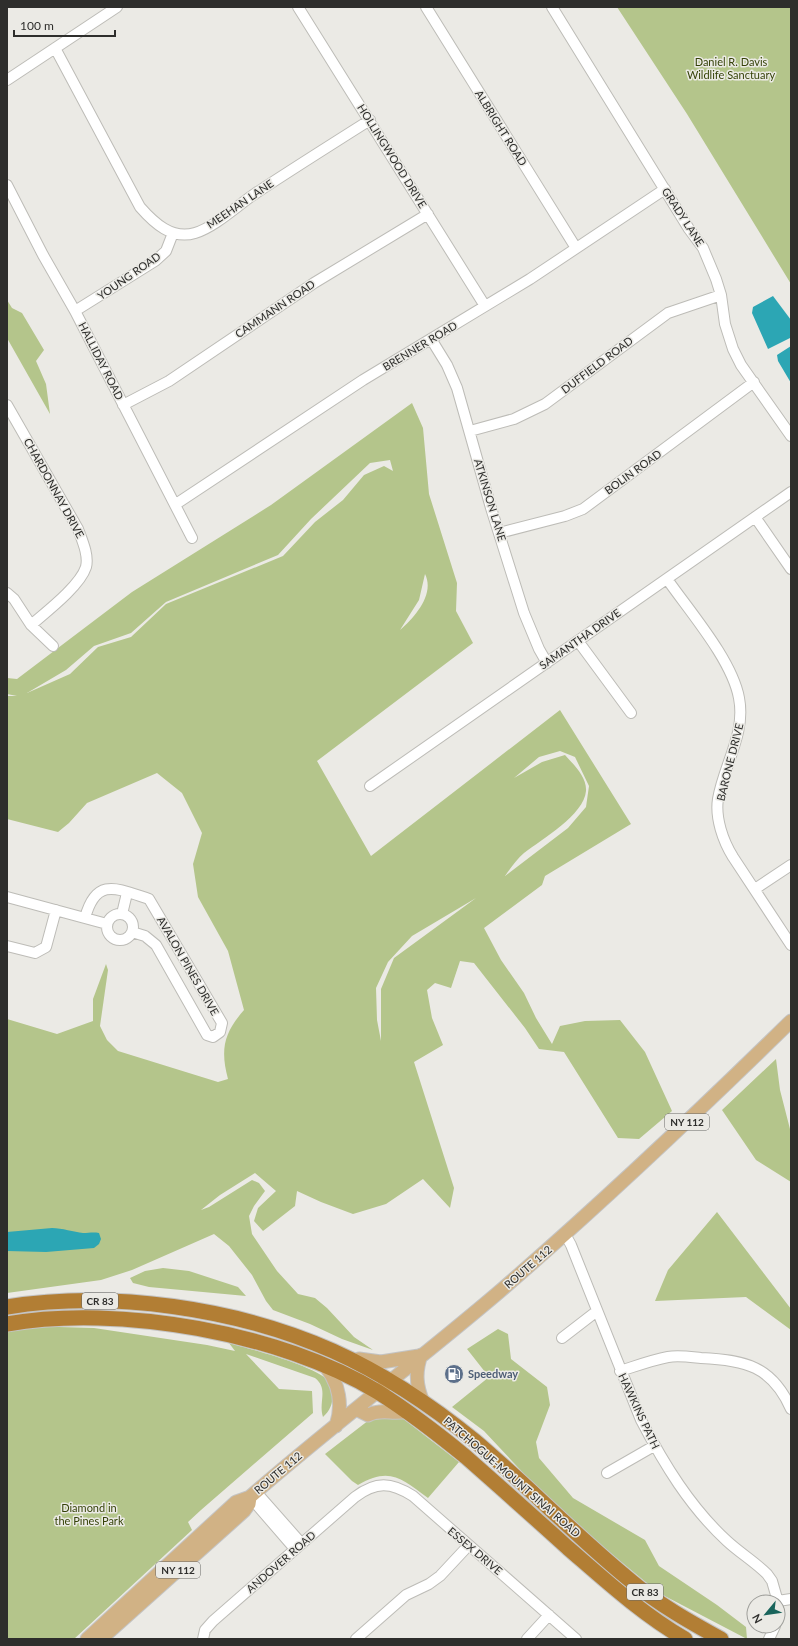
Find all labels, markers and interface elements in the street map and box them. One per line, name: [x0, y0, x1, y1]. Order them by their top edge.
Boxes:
scale bar: [14, 12, 115, 38]
text: 100 m: [20, 18, 54, 33]
park label: Daniel R. Davis Wildlife Sanctuary: [687, 55, 775, 81]
street label: ALBRIGHT ROAD: [473, 87, 530, 168]
street label: HOLLINGWOOD DRIVE: [355, 101, 430, 210]
street label: MEEHAN LANE: [204, 176, 276, 231]
street label: GRADY LANE: [660, 185, 707, 249]
street label: YOUNG ROAD: [95, 249, 163, 302]
street label: CAMMANN ROAD: [232, 277, 317, 340]
street label: BRENNER ROAD: [380, 318, 459, 373]
street label: HALLIDAY ROAD: [76, 320, 127, 402]
street label: DUFFIELD ROAD: [558, 333, 635, 396]
street label: CHARDONNAY DRIVE: [22, 436, 87, 540]
street label: BOLIN ROAD: [602, 447, 664, 497]
street label: ATKINSON LANE: [472, 457, 509, 543]
street label: SAMANTHA DRIVE: [537, 606, 623, 672]
street label: BARONE DRIVE: [714, 722, 745, 802]
street label: AVALON PINES DRIVE: [155, 914, 222, 1017]
road number: NY 112: [665, 1114, 709, 1130]
street label: ROUTE 112: [501, 1243, 554, 1291]
road number: CR 83: [82, 1293, 118, 1309]
fuel station icon: Speedway: [443, 1363, 465, 1385]
place label: Speedway: [468, 1367, 518, 1380]
street label: HAWKINS PATH: [616, 1371, 663, 1451]
street label: PATCHOGUE-MOUNT SINAI ROAD: [441, 1414, 583, 1539]
street label: ROUTE 112: [251, 1449, 304, 1496]
park label: Diamond in the Pines Park: [55, 1501, 124, 1527]
street label: ESSEX DRIVE: [446, 1524, 505, 1577]
street label: ANDOVER ROAD: [243, 1528, 318, 1595]
road number: NY 112: [156, 1562, 200, 1578]
road number: CR 83: [627, 1584, 663, 1600]
north arrow: [746, 1594, 786, 1634]
text: N: [749, 1612, 765, 1626]

